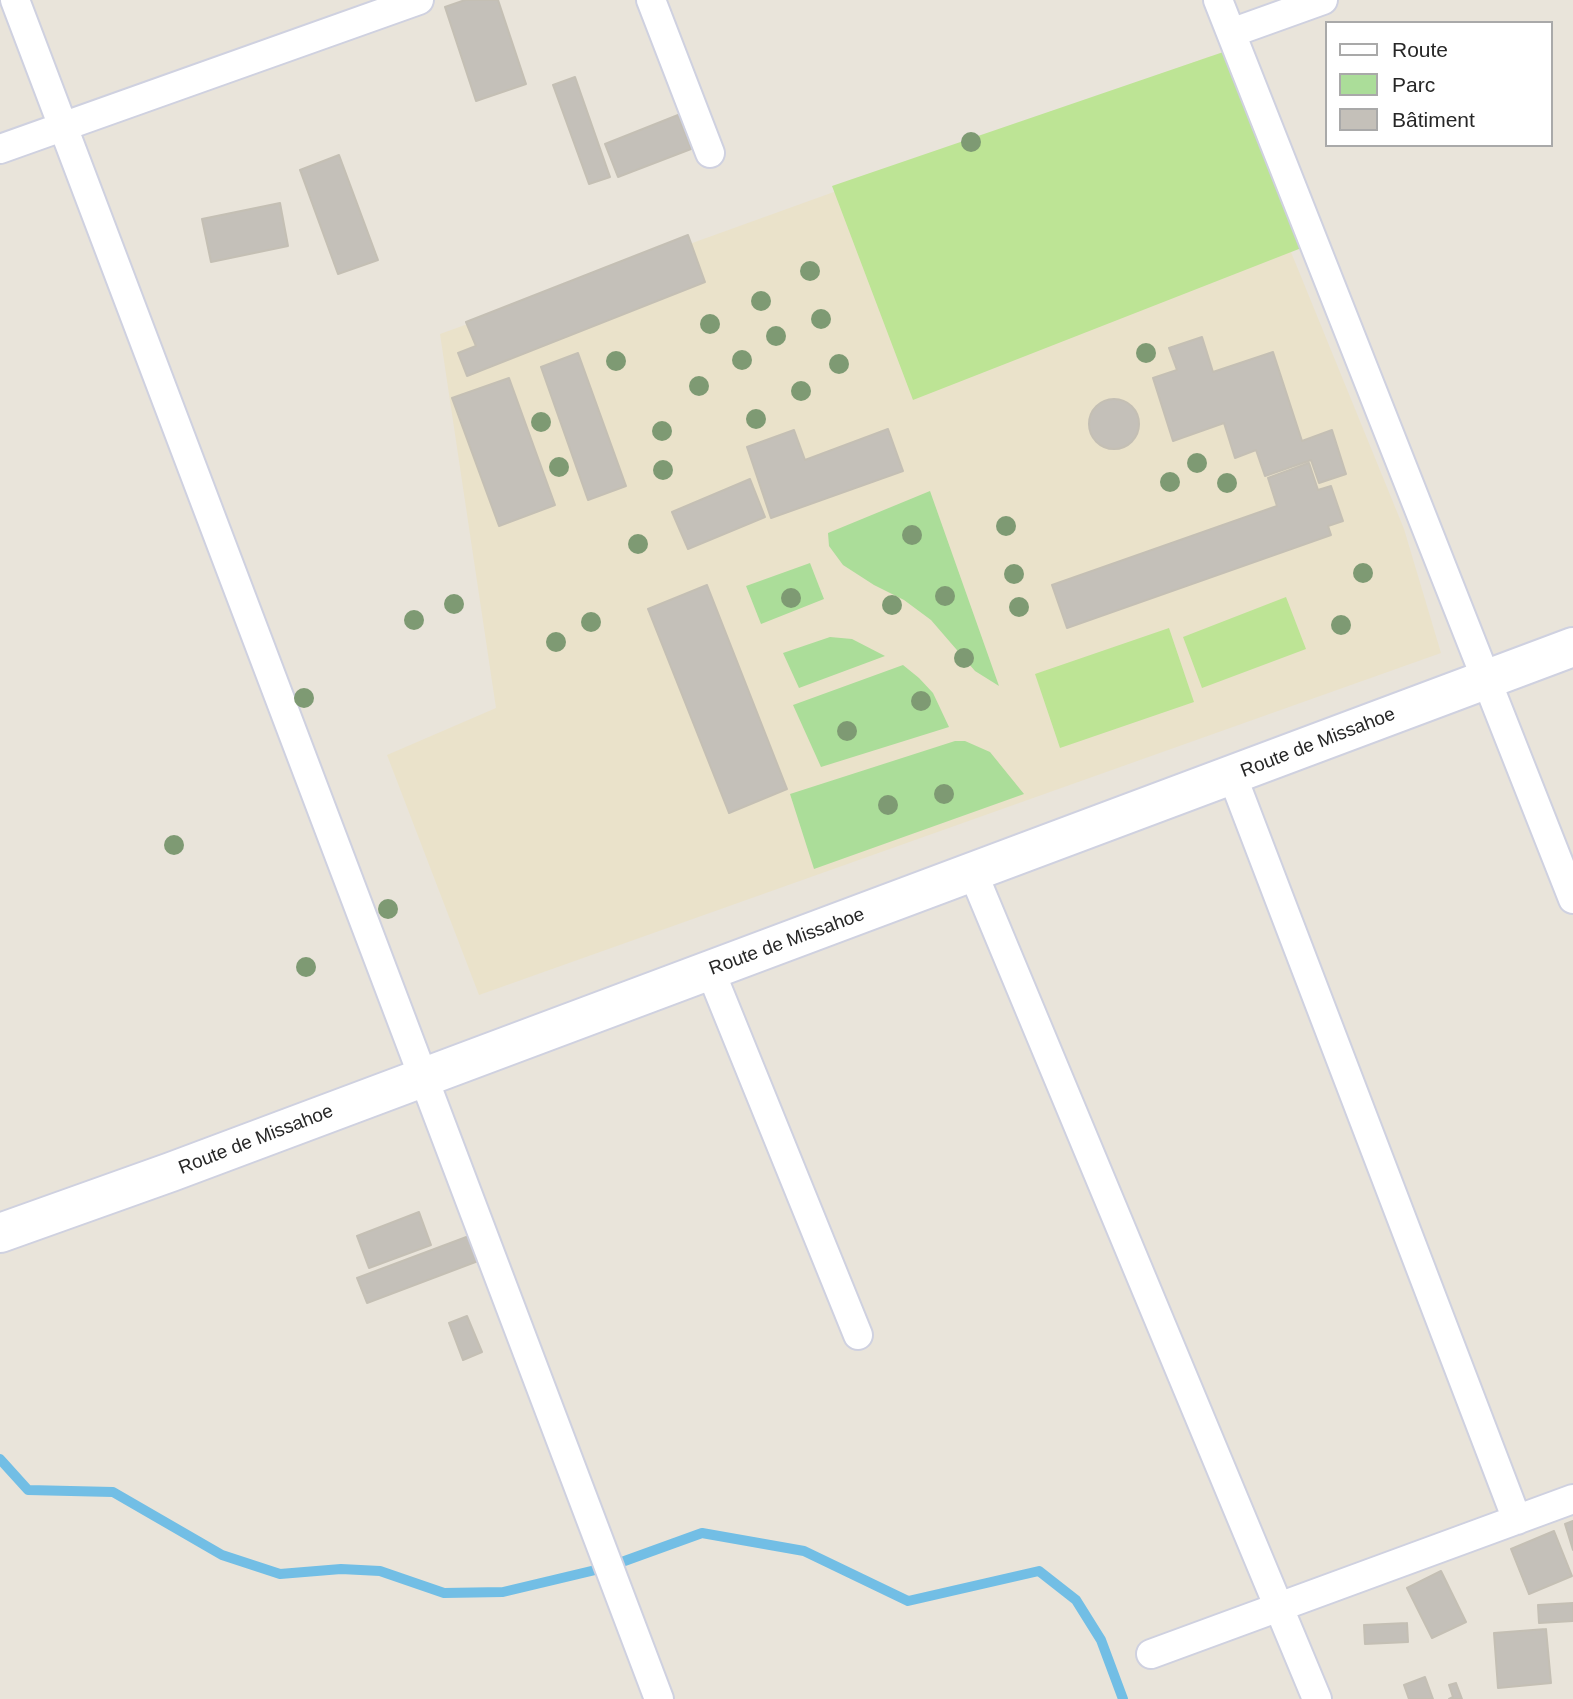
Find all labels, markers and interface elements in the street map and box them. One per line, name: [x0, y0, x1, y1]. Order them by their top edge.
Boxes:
legend: [1324, 21, 1552, 147]
text: Route: [1392, 38, 1448, 61]
text: Parc: [1392, 73, 1435, 96]
text: Bâtiment: [1392, 108, 1475, 131]
street label: Route de Missahoe: [1237, 703, 1399, 783]
street label: Route de Missahoe: [706, 903, 868, 981]
street label: Route de Missahoe: [175, 1100, 337, 1180]

